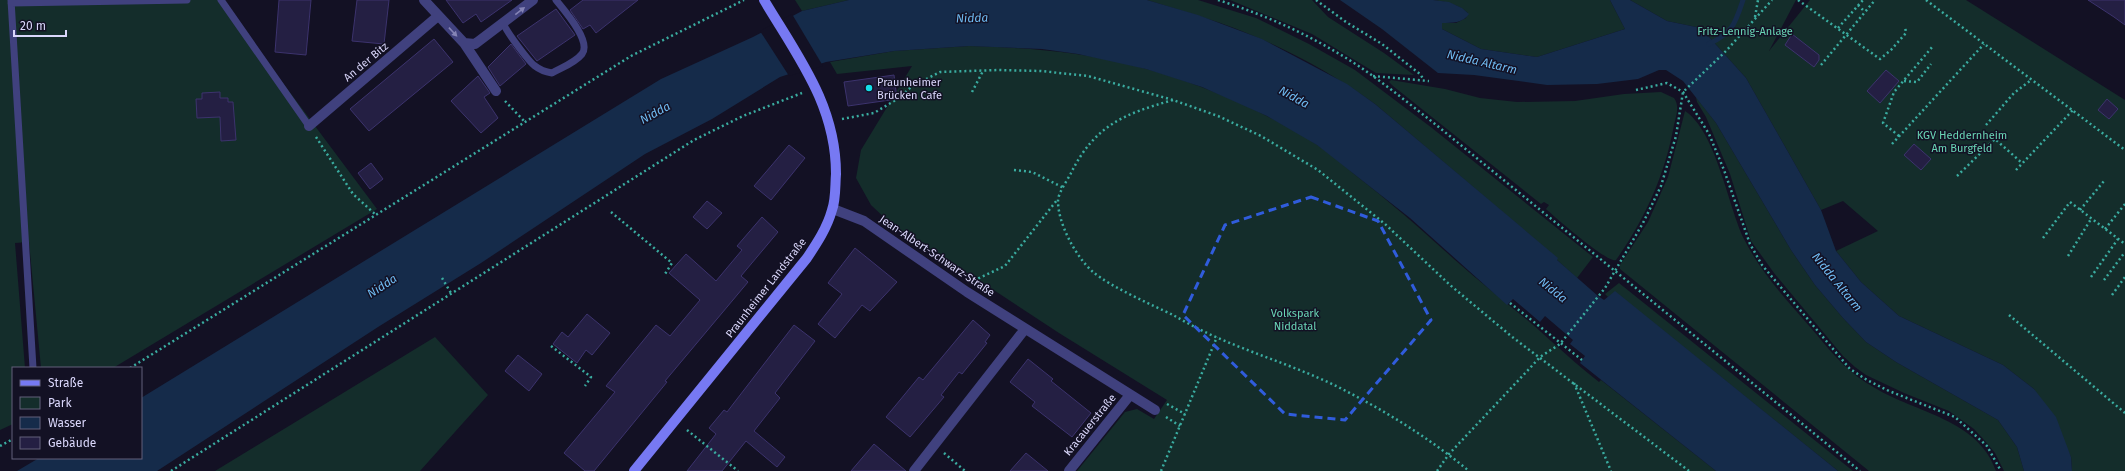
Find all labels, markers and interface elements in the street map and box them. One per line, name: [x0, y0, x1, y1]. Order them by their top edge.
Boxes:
one-way arrow: [514, 6, 525, 15]
water label: Nidda: [956, 10, 989, 26]
scale bar: [14, 12, 66, 38]
text: 20 m: [20, 19, 46, 33]
park label: Fritz-Lennig-Anlage: [1697, 25, 1793, 38]
one-way arrow: [448, 27, 458, 37]
street label: An der Bitz: [341, 40, 391, 84]
water label: Nidda Altarm: [1446, 47, 1518, 77]
place label: Praunheimer Brücken Cafe: [877, 76, 942, 102]
marker: Praunheimer Brücken Cafe: [864, 83, 874, 93]
water label: Nidda: [1276, 83, 1312, 111]
water label: Nidda: [637, 99, 673, 127]
park label: KGV Heddernheim Am Burgfeld: [1917, 129, 2007, 155]
street label: Jean-Albert-Schwarz-Straße: [877, 213, 997, 299]
street label: Praunheimer Landstraße: [723, 236, 809, 340]
water label: Nidda Altarm: [1809, 250, 1865, 314]
water label: Nidda: [365, 271, 400, 301]
water label: Nidda: [1536, 274, 1570, 306]
park label: Volkspark Niddatal: [1271, 307, 1320, 333]
legend: [12, 367, 142, 459]
text: Straße: [48, 376, 83, 390]
street label: Kracauerstraße: [1061, 392, 1119, 458]
text: Park: [48, 396, 72, 410]
text: Wasser: [48, 416, 87, 430]
text: Gebäude: [48, 436, 96, 450]

